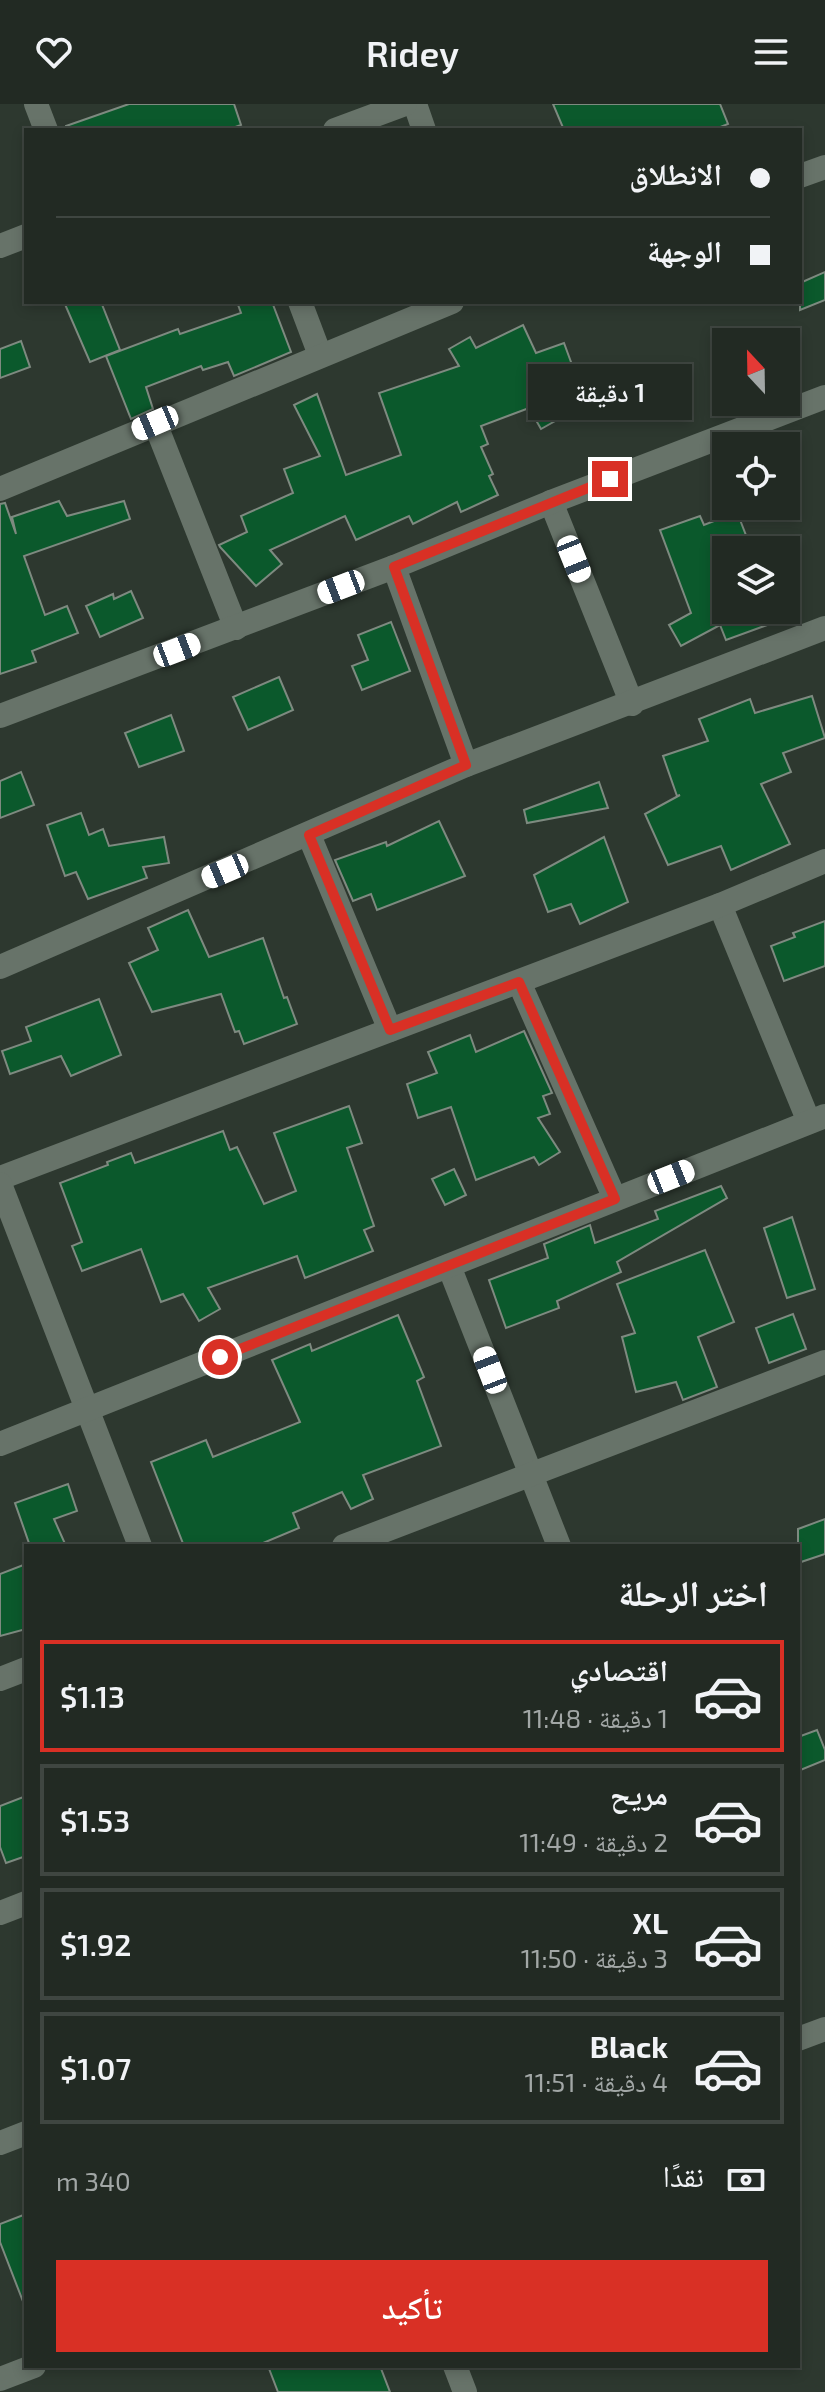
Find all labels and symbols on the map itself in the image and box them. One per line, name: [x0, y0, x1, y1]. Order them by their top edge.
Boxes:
north arrow: [712, 328, 800, 416]
callout: 1 دقيقة: [528, 363, 692, 419]
car: [128, 403, 182, 443]
route end: [592, 461, 628, 497]
car: [554, 532, 594, 586]
car: [314, 567, 368, 607]
car: [150, 630, 204, 670]
car: [198, 851, 252, 891]
car: [644, 1157, 698, 1197]
route start: [202, 1339, 238, 1375]
car: [470, 1343, 510, 1397]

